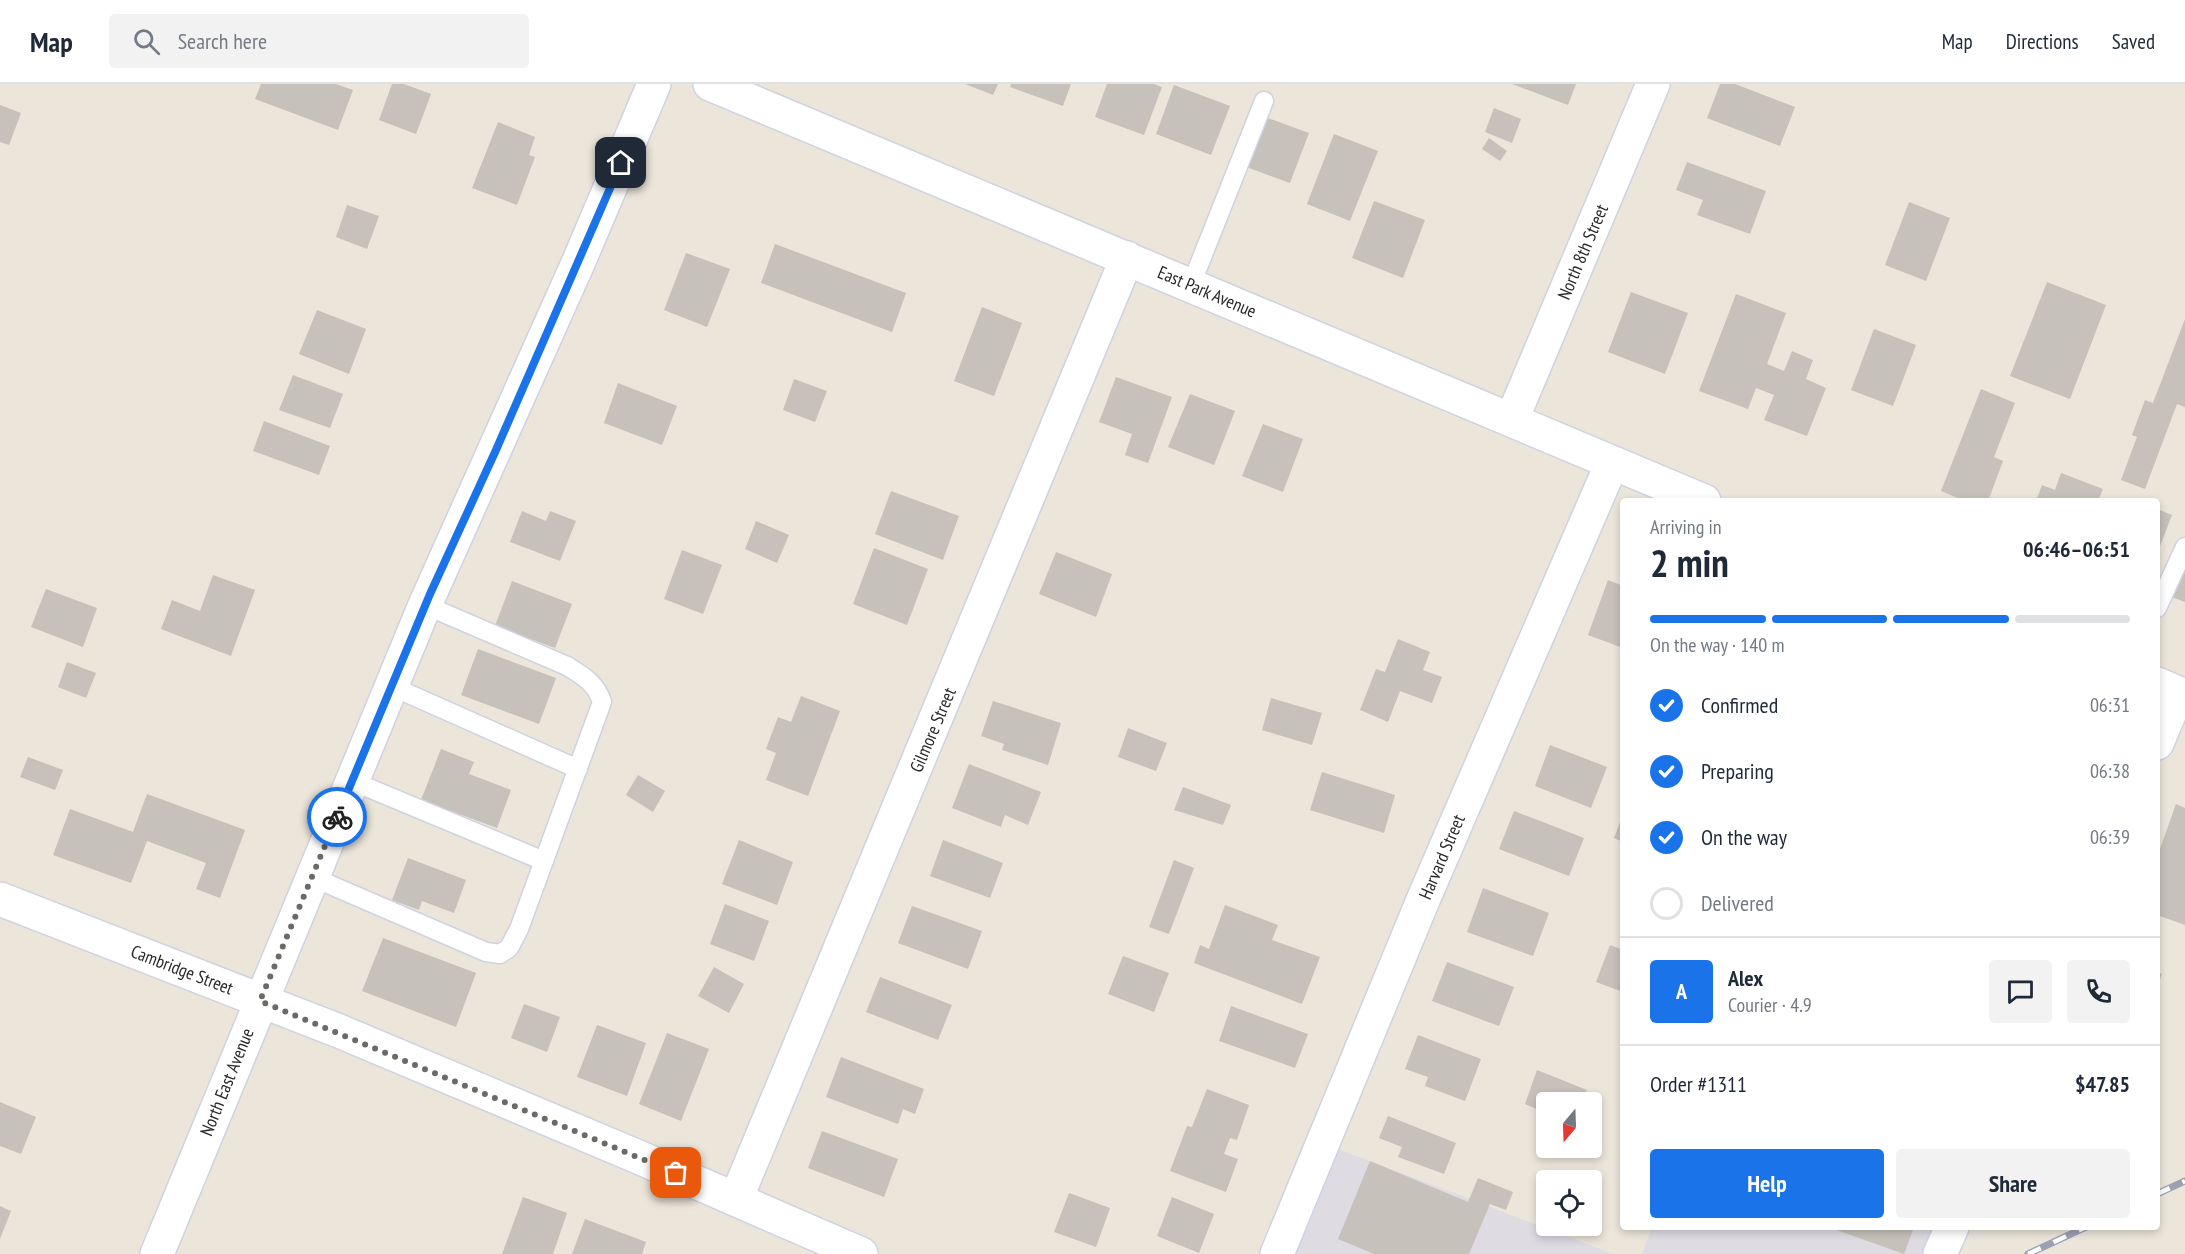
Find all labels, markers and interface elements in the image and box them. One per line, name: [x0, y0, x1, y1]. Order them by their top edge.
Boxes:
search box: [109, 14, 529, 68]
text: Map: [30, 23, 73, 60]
icon: search: [130, 25, 163, 58]
text: Search here: [178, 27, 267, 55]
text: Map: [1942, 28, 1973, 55]
text: Directions: [2006, 28, 2079, 55]
text: Saved: [2112, 28, 2155, 55]
pin: [595, 137, 646, 188]
icon: home: [604, 146, 637, 179]
street label: North 8th Street: [1552, 201, 1613, 303]
street label: East Park Avenue: [1154, 260, 1260, 323]
text: Arriving in: [1650, 514, 1722, 540]
text: 06:46–06:51: [2023, 535, 2130, 563]
text: 2 min: [1650, 537, 1729, 588]
text: On the way · 140 m: [1650, 632, 1785, 658]
street label: Gilmore Street: [904, 684, 961, 776]
icon: check: [1650, 689, 1683, 722]
text: Confirmed: [1701, 691, 1778, 719]
text: 06:31: [2090, 692, 2130, 718]
icon: check: [1650, 755, 1683, 788]
text: Preparing: [1701, 757, 1774, 785]
text: 06:38: [2090, 758, 2130, 784]
courier: [307, 787, 367, 847]
icon: bike: [321, 801, 354, 834]
street label: Harvard Street: [1413, 811, 1470, 903]
icon: check: [1650, 821, 1683, 854]
text: On the way: [1701, 823, 1787, 851]
text: 06:39: [2090, 824, 2130, 850]
text: Delivered: [1701, 889, 1774, 917]
street label: Cambridge Street: [128, 940, 237, 1000]
button: chat: [1989, 960, 2052, 1023]
button: phone: [2067, 960, 2130, 1023]
text: Alex: [1728, 964, 1763, 992]
text: A: [1676, 977, 1687, 1005]
text: Courier · 4.9: [1728, 992, 1812, 1018]
street label: North East Avenue: [194, 1025, 259, 1139]
text: Order #1311: [1650, 1070, 1747, 1098]
text: $47.85: [2075, 1070, 2130, 1098]
north arrow: [1536, 1092, 1602, 1158]
map controls: [1536, 1092, 1602, 1236]
pin: [650, 1147, 701, 1198]
button: Help: [1650, 1149, 1884, 1218]
button: Share: [1896, 1149, 2130, 1218]
icon: bag: [659, 1156, 692, 1189]
button: locate: [1536, 1170, 1602, 1236]

